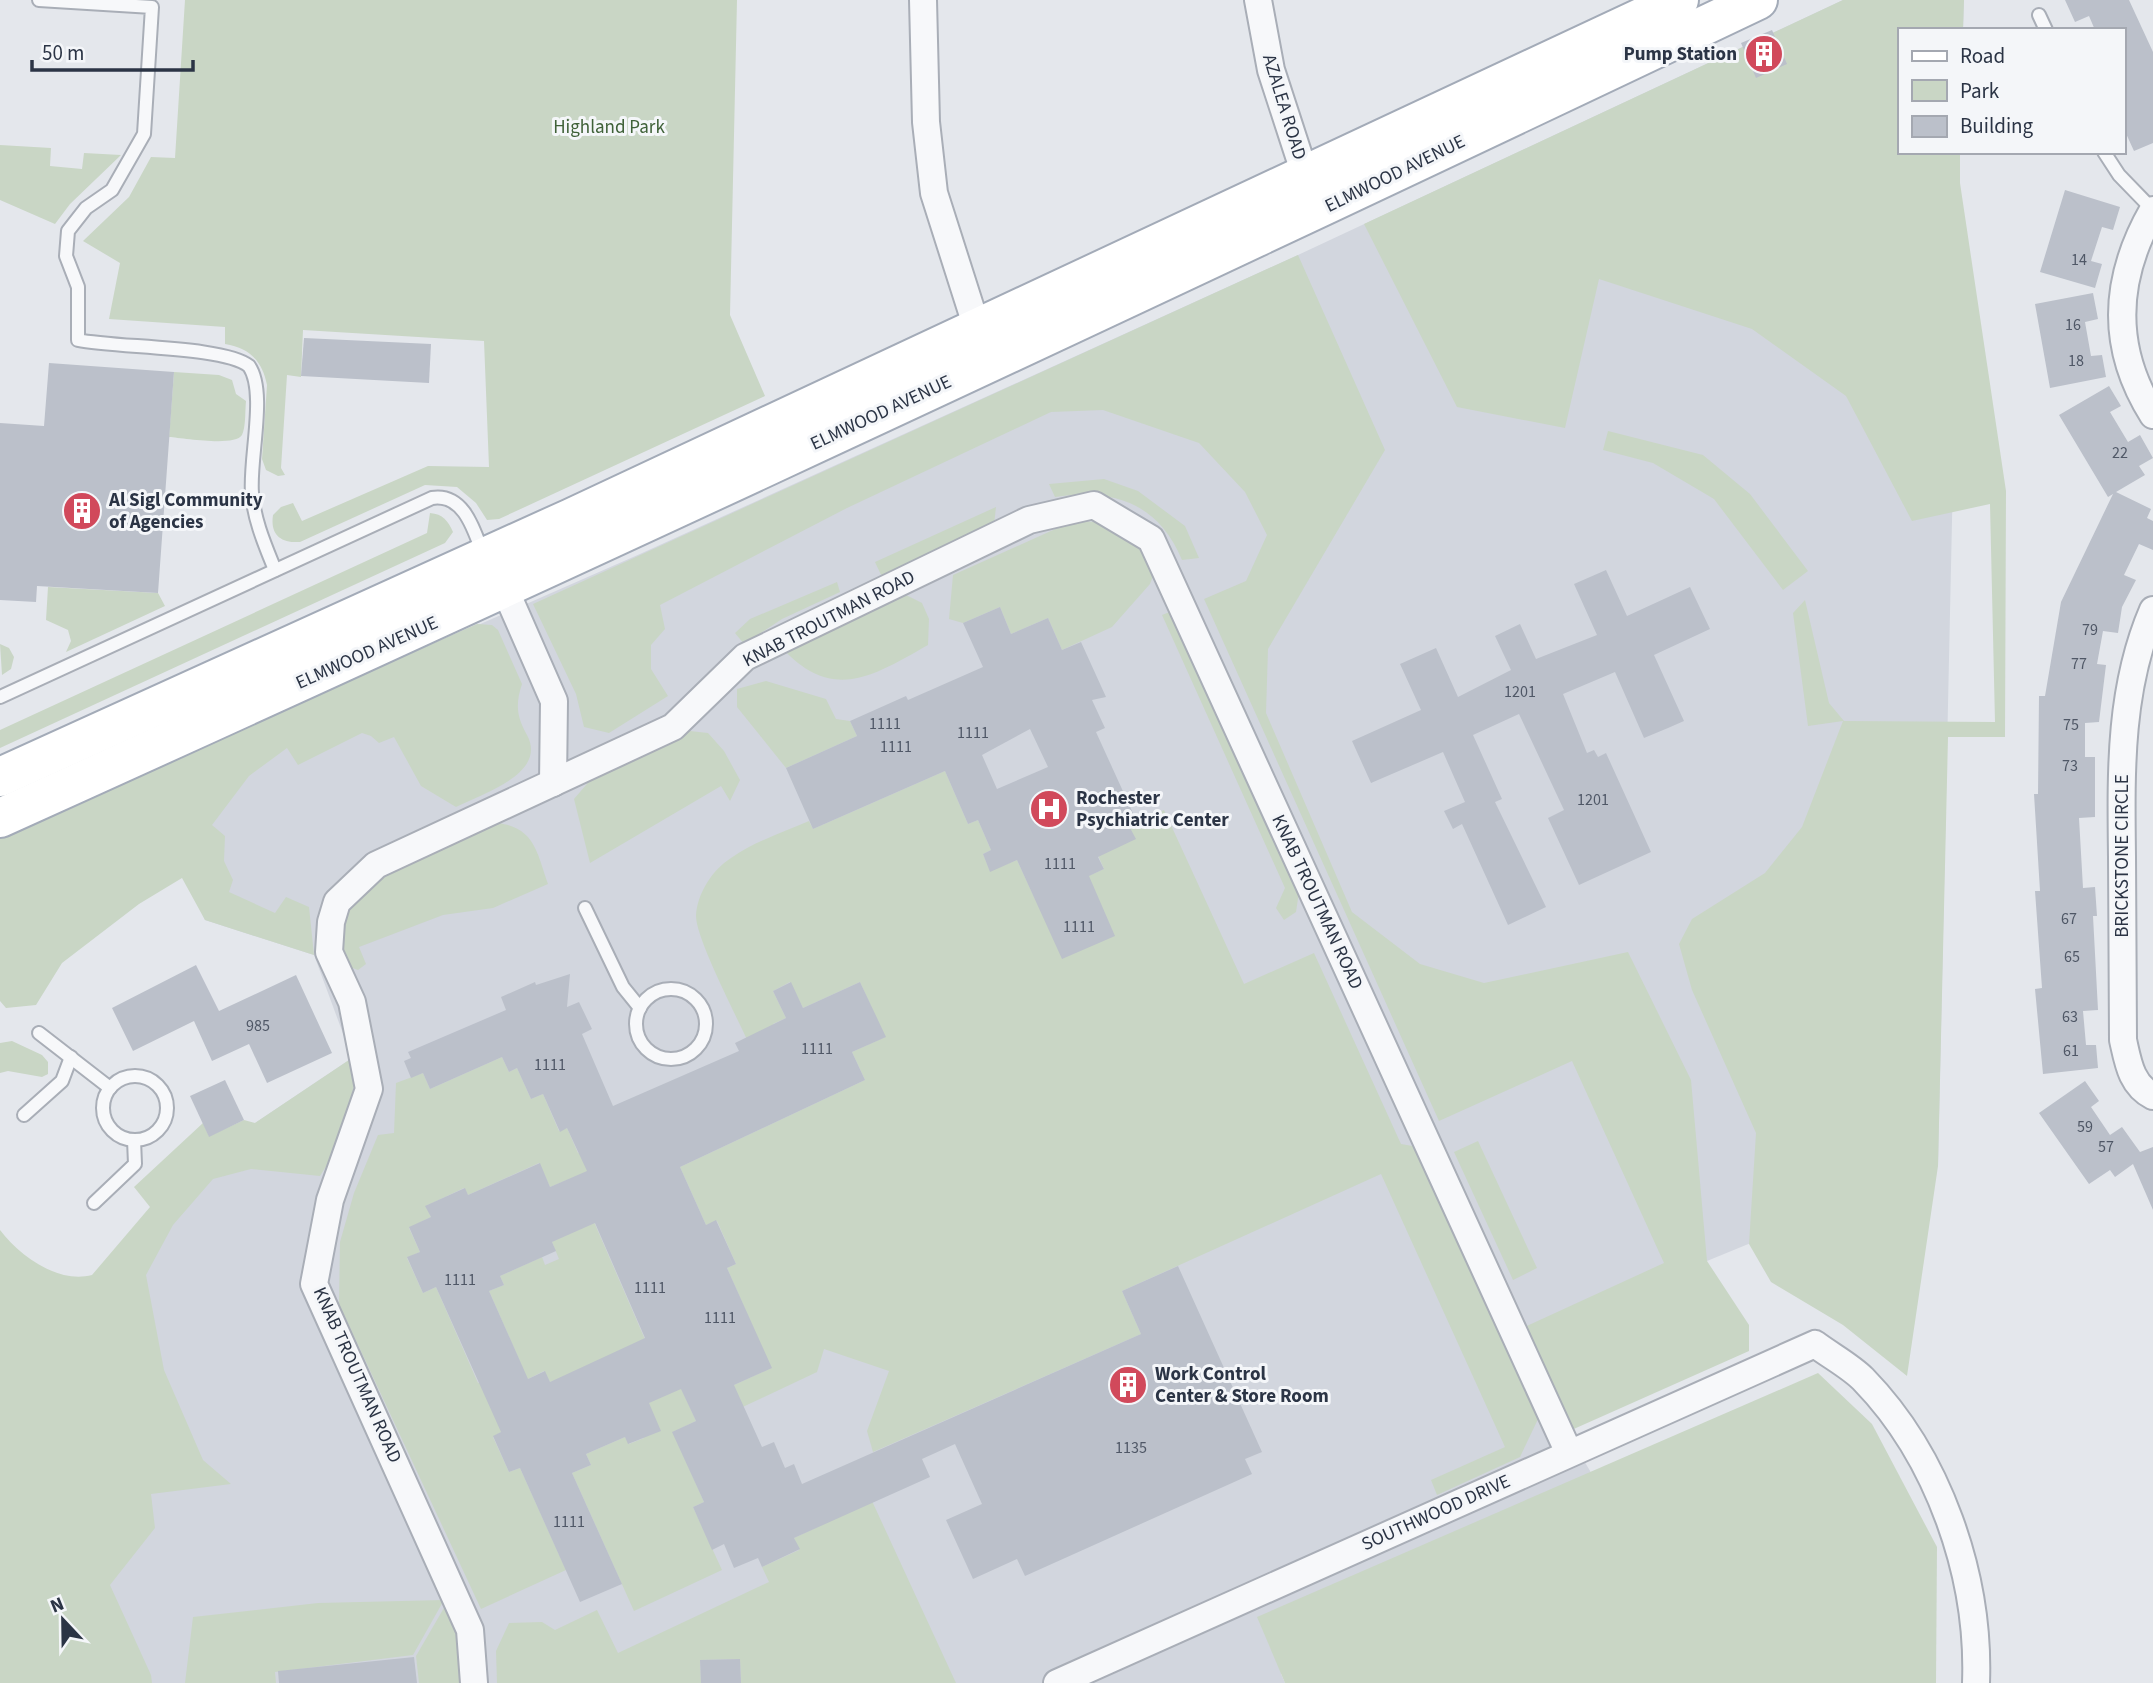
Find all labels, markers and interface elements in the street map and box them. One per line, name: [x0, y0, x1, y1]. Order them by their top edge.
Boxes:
scale bar: [32, 28, 192, 72]
legend: [1898, 28, 2125, 154]
building icon: Pump Station: [1743, 33, 1785, 75]
text: 50 m: [42, 38, 84, 68]
place label: Pump Station: [1623, 41, 1737, 68]
text: Road: [1960, 41, 2005, 71]
street label: AZALEA ROAD: [1255, 51, 1313, 163]
text: Park: [1960, 76, 2000, 106]
text: Building: [1960, 111, 2034, 141]
park label: Highland Park: [553, 114, 665, 141]
street label: ELMWOOD AVENUE: [1320, 128, 1470, 220]
house number: 14: [2071, 249, 2087, 271]
house number: 16: [2065, 314, 2081, 336]
house number: 18: [2068, 350, 2084, 372]
street label: ELMWOOD AVENUE: [806, 368, 956, 458]
house number: 22: [2112, 442, 2128, 464]
place label: Al Sigl Community of Agencies: [108, 487, 263, 536]
building icon: Al Sigl Community of Agencies: [61, 490, 103, 532]
street label: KNAB TROUTMAN ROAD: [738, 564, 920, 674]
street label: ELMWOOD AVENUE: [292, 610, 442, 696]
house number: 79: [2082, 619, 2098, 641]
house number: 77: [2071, 653, 2087, 675]
house number: 1201: [1504, 681, 1536, 703]
house number: 1111: [869, 713, 901, 735]
house number: 75: [2063, 714, 2079, 736]
house number: 1111: [957, 722, 989, 744]
house number: 1111: [880, 736, 912, 758]
house number: 73: [2062, 755, 2078, 777]
street label: BRICKSTONE CIRCLE: [2109, 774, 2136, 938]
place label: Rochester Psychiatric Center: [1076, 785, 1229, 834]
hospital icon: Rochester Psychiatric Center: [1028, 788, 1070, 830]
house number: 1201: [1577, 789, 1609, 811]
street label: KNAB TROUTMAN ROAD: [1265, 810, 1369, 994]
house number: 1111: [1044, 853, 1076, 875]
house number: 67: [2061, 908, 2077, 930]
house number: 1111: [1063, 916, 1095, 938]
house number: 65: [2064, 946, 2080, 968]
house number: 63: [2062, 1006, 2078, 1028]
house number: 985: [246, 1015, 270, 1037]
house number: 1111: [801, 1038, 833, 1060]
house number: 61: [2063, 1040, 2079, 1062]
house number: 1111: [534, 1054, 566, 1076]
house number: 59: [2077, 1116, 2093, 1138]
house number: 57: [2098, 1136, 2114, 1158]
house number: 1111: [444, 1269, 476, 1291]
house number: 1111: [634, 1277, 666, 1299]
street label: KNAB TROUTMAN ROAD: [306, 1283, 408, 1467]
house number: 1111: [704, 1307, 736, 1329]
place label: Work Control Center & Store Room: [1155, 1361, 1329, 1410]
building icon: Work Control Center & Store Room: [1107, 1364, 1149, 1406]
house number: 1135: [1115, 1437, 1147, 1459]
street label: SOUTHWOOD DRIVE: [1357, 1468, 1515, 1558]
house number: 1111: [553, 1511, 585, 1533]
north arrow: [28, 1585, 98, 1655]
text: N: [46, 1591, 68, 1621]

